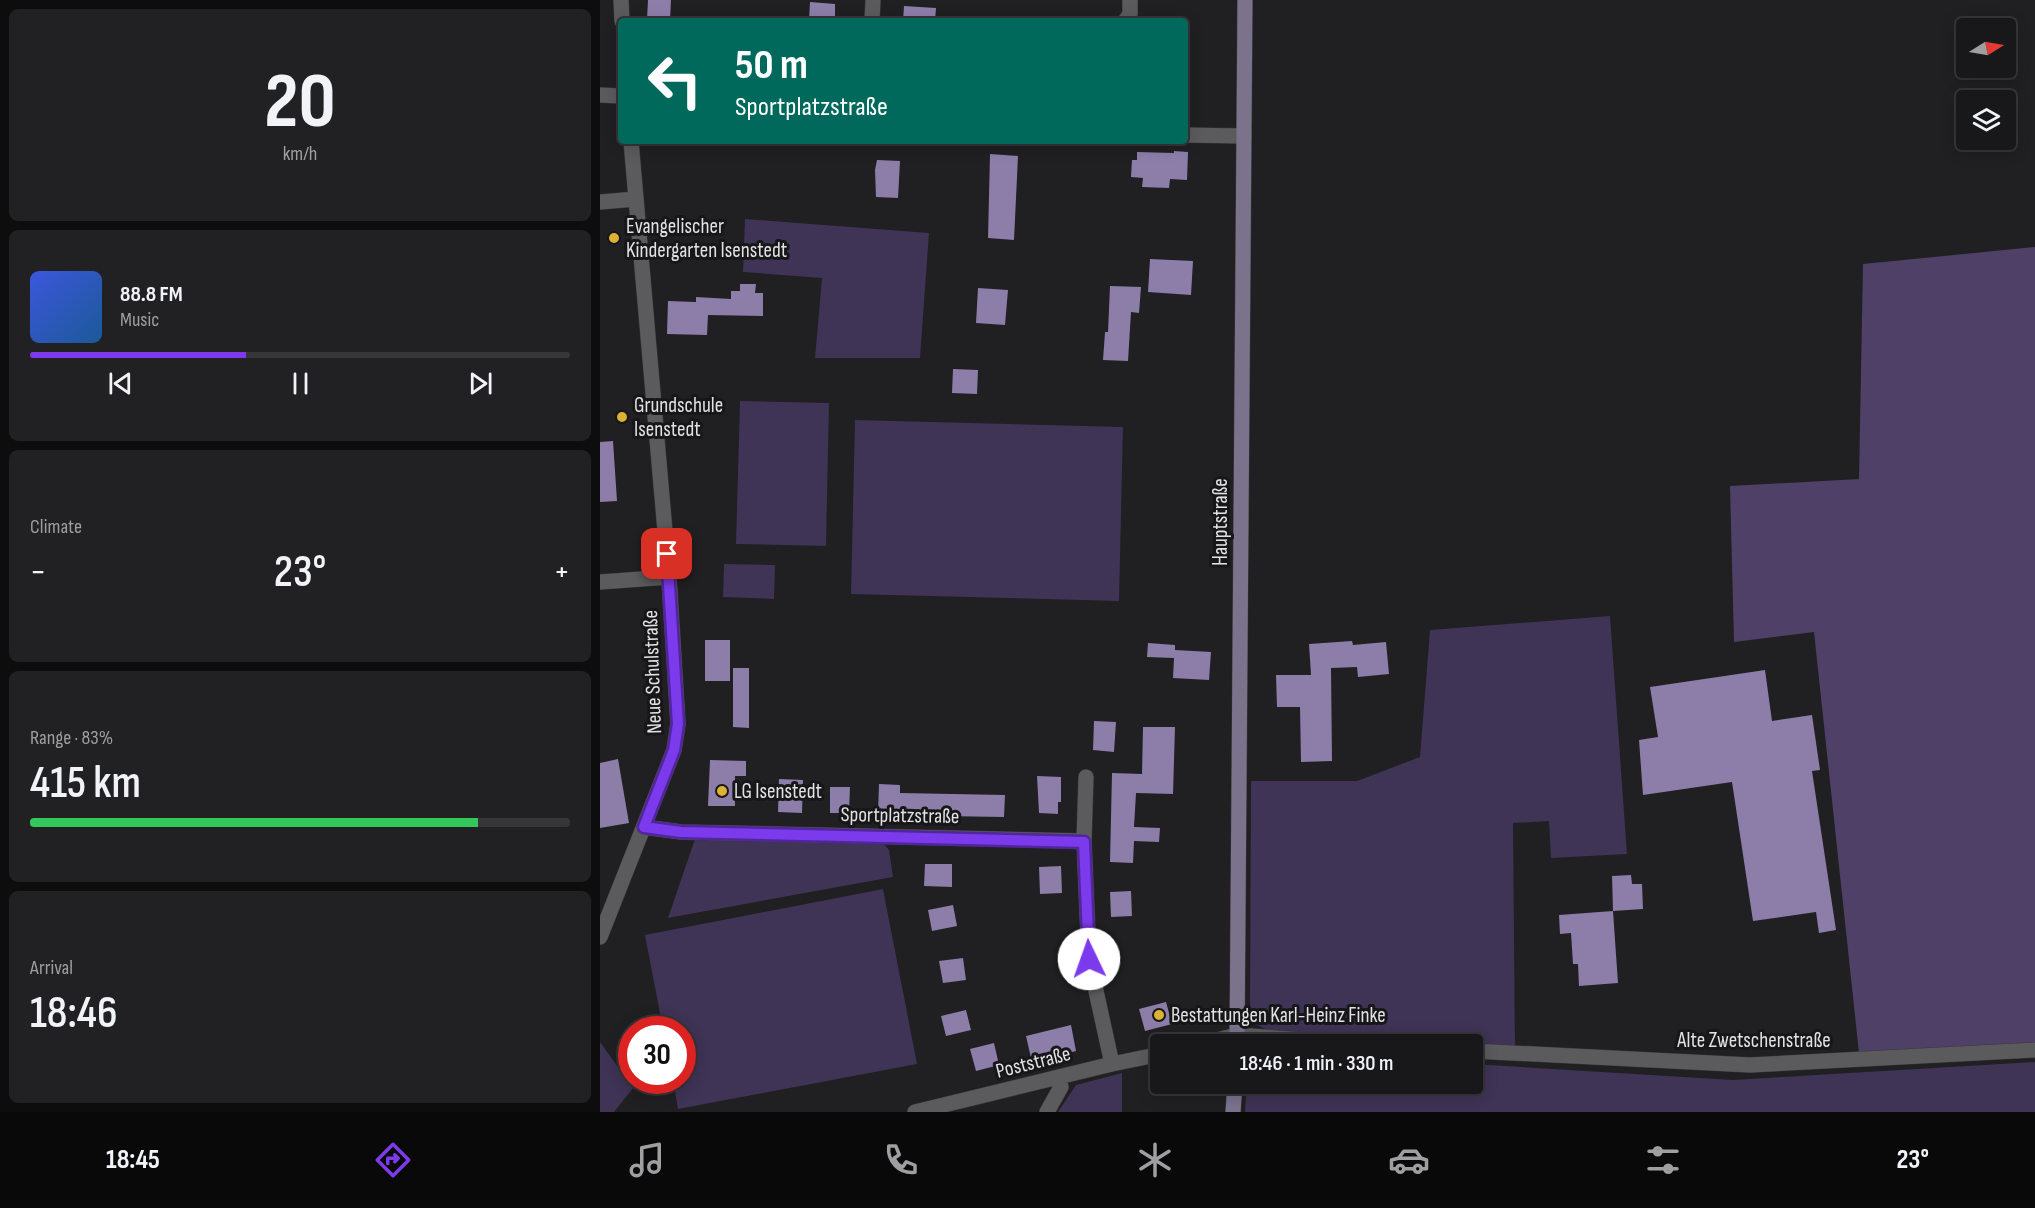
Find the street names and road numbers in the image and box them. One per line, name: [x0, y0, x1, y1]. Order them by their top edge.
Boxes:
street label: Hauptstraße: [1208, 478, 1233, 566]
street label: Neue Schulstraße: [638, 610, 667, 734]
street label: Sportplatzstraße: [840, 802, 960, 829]
street label: Alte Zwetschenstraße: [1676, 1028, 1831, 1053]
street label: Poststraße: [993, 1041, 1073, 1084]

